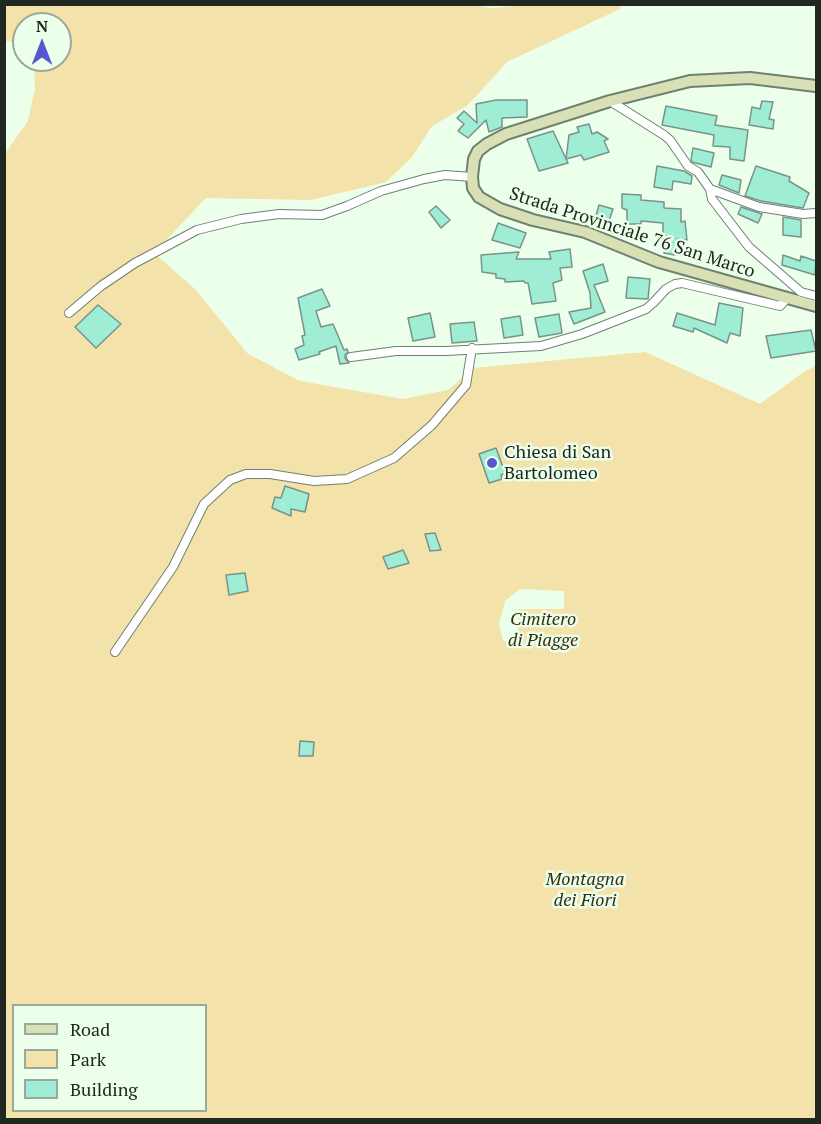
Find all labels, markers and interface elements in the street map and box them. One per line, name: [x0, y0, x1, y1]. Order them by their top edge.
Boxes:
north arrow: [12, 12, 72, 72]
text: N: [36, 15, 48, 37]
street label: Strada Provinciale 76 San Marco: [506, 183, 758, 283]
place label: Chiesa di San Bartolomeo: [504, 442, 611, 484]
marker: Chiesa di San Bartolomeo: [485, 456, 499, 470]
park label: Cimitero di Piagge: [508, 609, 578, 652]
park label: Montagna dei Fiori: [546, 869, 624, 912]
legend: [12, 1004, 207, 1112]
text: Road: [70, 1017, 110, 1041]
text: Park: [70, 1047, 106, 1071]
text: Building: [70, 1077, 138, 1101]

